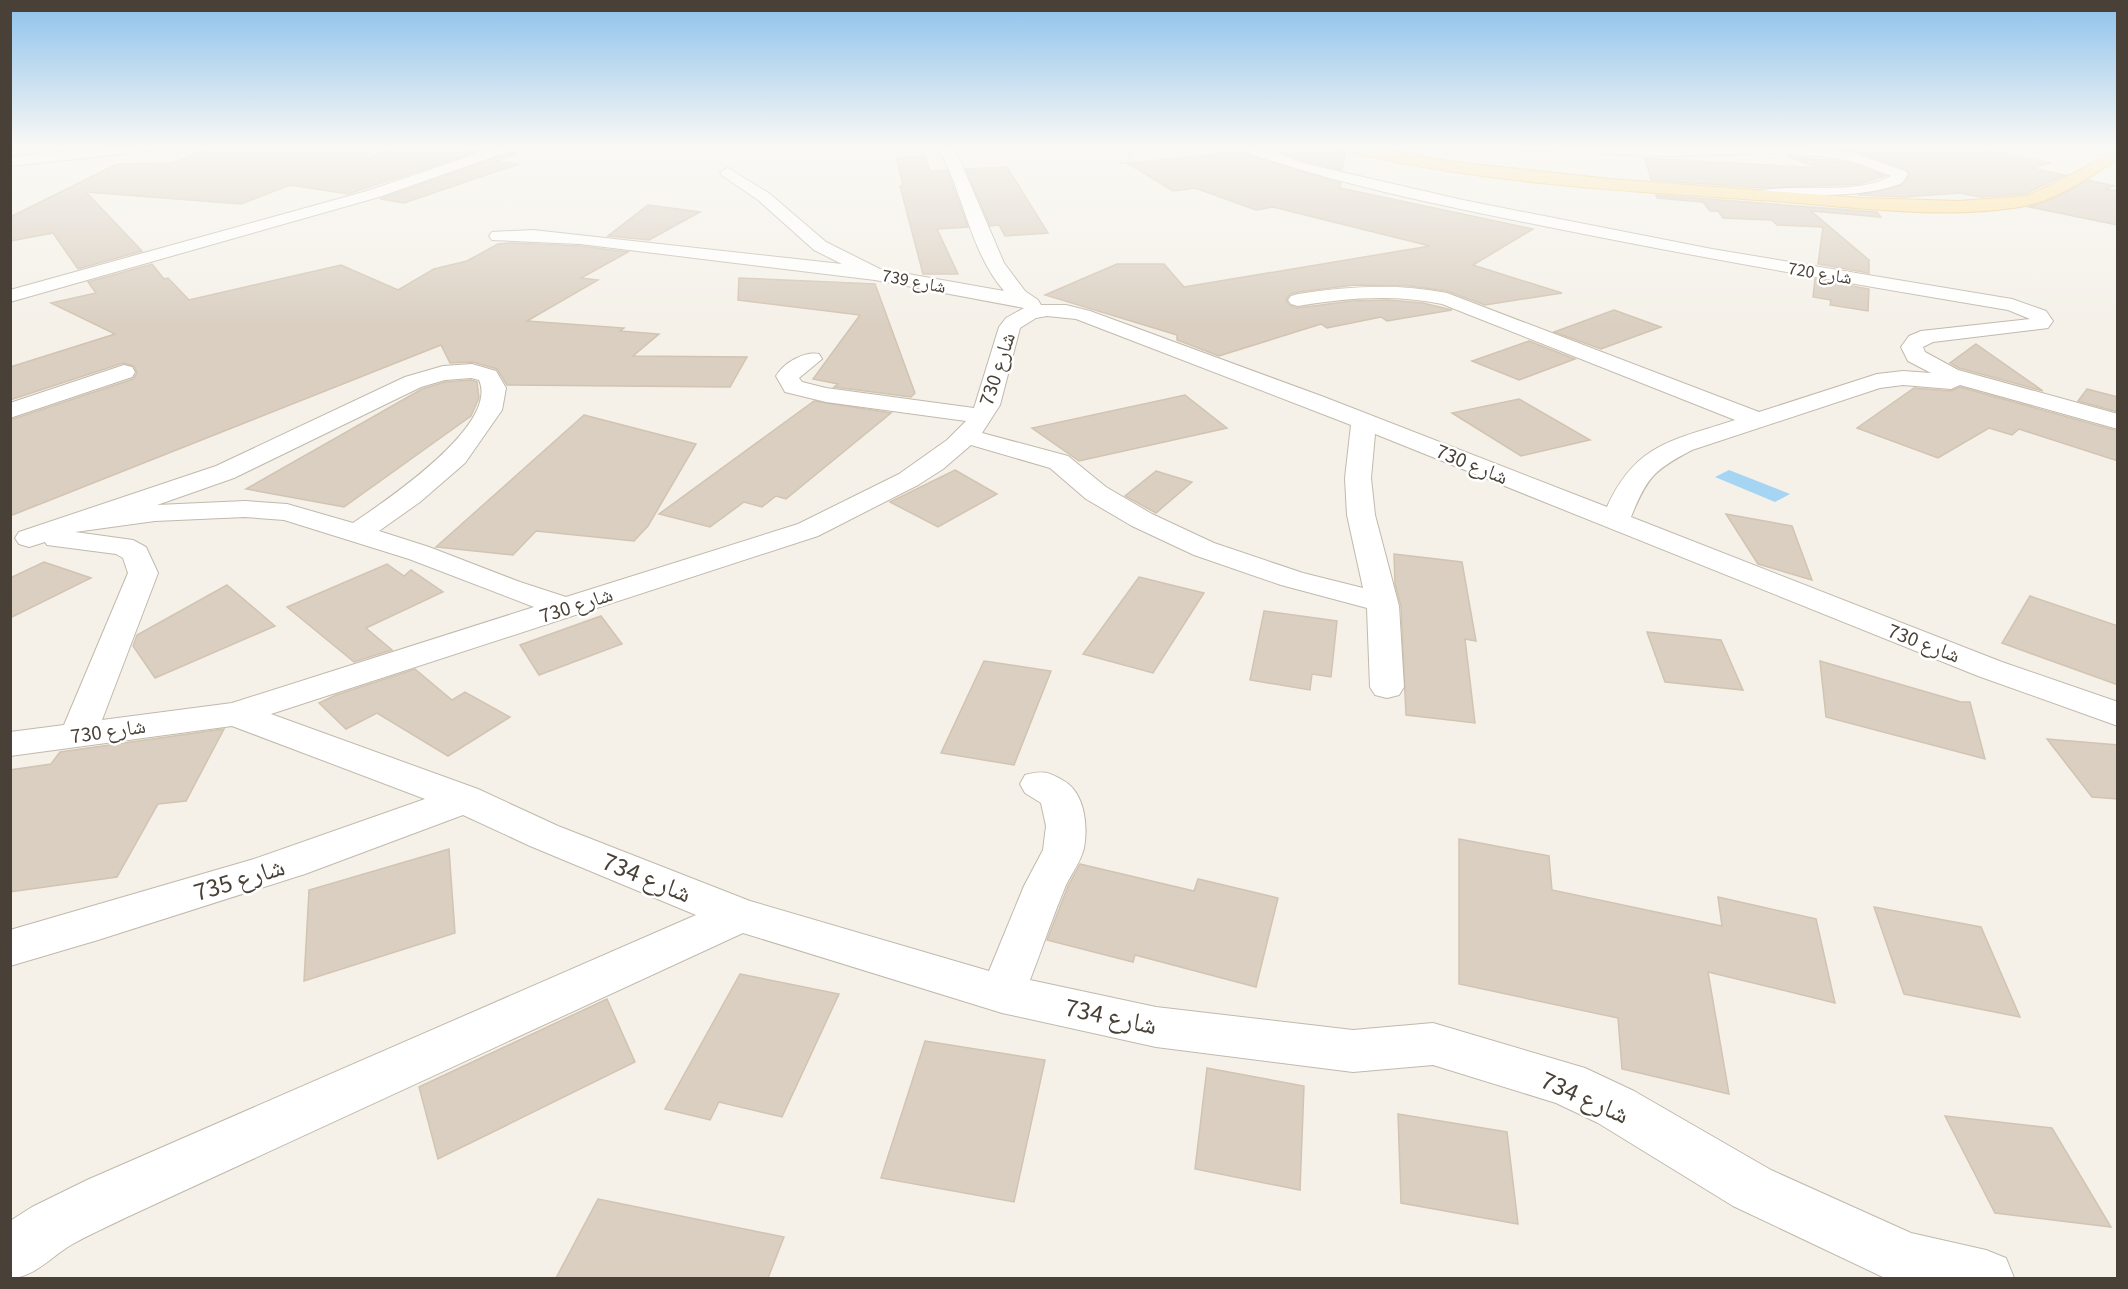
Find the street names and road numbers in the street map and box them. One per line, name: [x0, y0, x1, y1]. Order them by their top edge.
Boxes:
street label: شارع 720: [1786, 256, 1854, 291]
street label: شارع 739: [880, 263, 948, 300]
street label: شارع 730: [971, 328, 1023, 410]
street label: شارع 730: [1431, 436, 1513, 492]
street label: شارع 730: [535, 579, 617, 631]
street label: شارع 730: [1883, 615, 1965, 671]
street label: شارع 730: [69, 711, 147, 751]
street label: شارع 734: [597, 843, 697, 912]
street label: شارع 735: [189, 848, 289, 911]
street label: شارع 734: [1061, 989, 1160, 1044]
street label: شارع 734: [1535, 1062, 1635, 1133]

